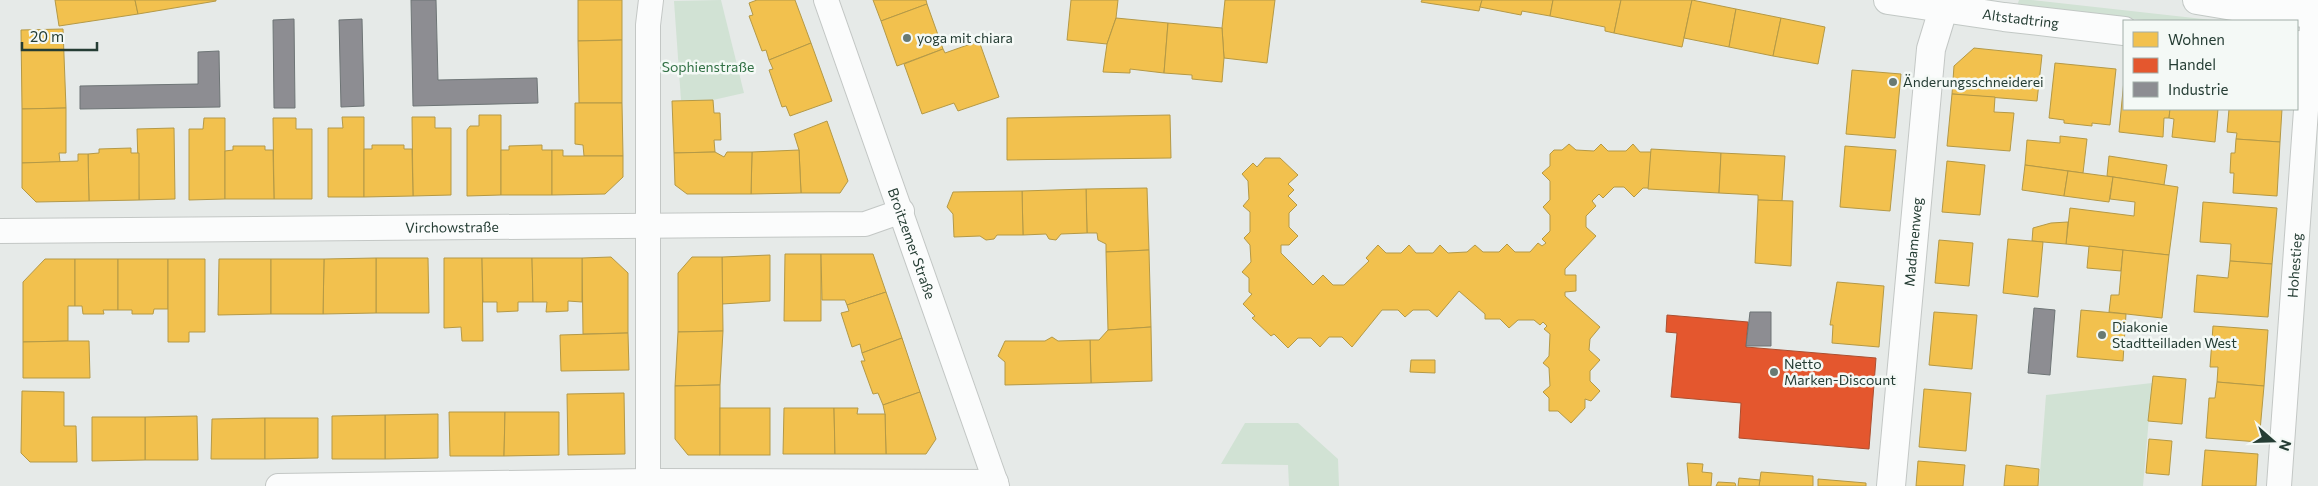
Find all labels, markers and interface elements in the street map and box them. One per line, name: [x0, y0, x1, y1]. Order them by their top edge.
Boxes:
street label: Altstadtring: [1981, 5, 2060, 31]
scale bar: [22, 20, 98, 52]
legend: [2123, 20, 2298, 110]
text: 20 m: [30, 27, 64, 45]
place label: yoga mit chiara: [917, 29, 1013, 46]
text: Wohnen: [2168, 30, 2225, 48]
marker: yoga mit chiara: [901, 32, 913, 44]
text: Handel: [2168, 55, 2216, 73]
park label: Sophienstraße: [662, 58, 754, 75]
place label: Änderungsschneiderei: [1903, 73, 2044, 90]
marker: Änderungsschneiderei: [1887, 76, 1899, 88]
text: Industrie: [2168, 80, 2229, 98]
street label: Broitzemer Straße: [885, 185, 940, 301]
street label: Madamenweg: [1900, 196, 1925, 287]
street label: Virchowstraße: [405, 218, 499, 236]
street label: Hohestieg: [2284, 232, 2305, 299]
place label: Diakonie Stadtteilladen West: [2112, 318, 2237, 351]
marker: Diakonie Stadtteilladen West: [2096, 329, 2108, 341]
place label: Netto Marken-Discount: [1784, 355, 1896, 388]
marker: Netto Marken-Discount: [1768, 366, 1780, 378]
north arrow: [2248, 416, 2298, 466]
text: N: [2276, 438, 2295, 453]

